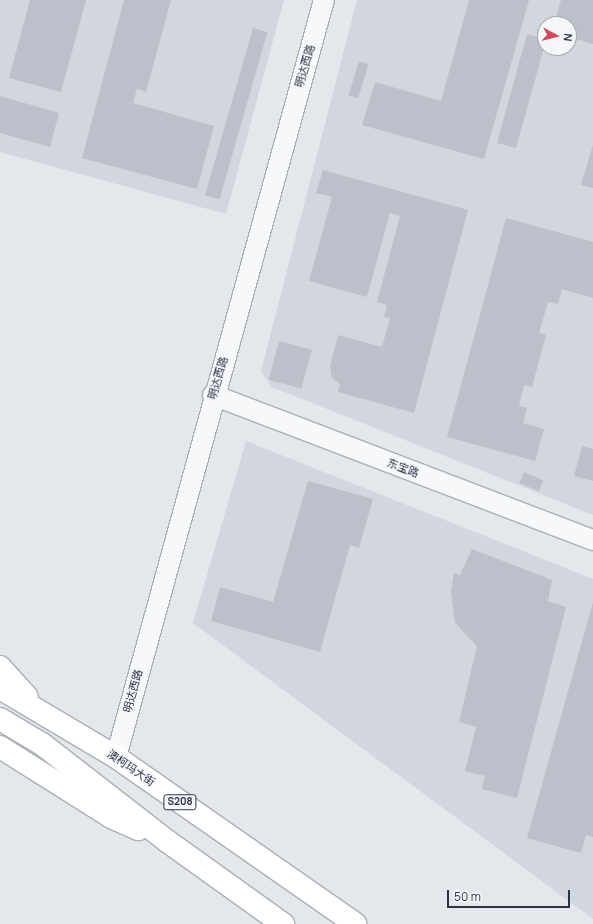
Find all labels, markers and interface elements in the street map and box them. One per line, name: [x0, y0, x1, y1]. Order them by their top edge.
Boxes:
north arrow: [537, 16, 577, 56]
text: N: [560, 33, 576, 42]
street label: 明达西路: [293, 43, 317, 89]
street label: 明达西路: [206, 355, 230, 401]
street label: 东宝路: [385, 456, 421, 480]
street label: 明达西路: [121, 668, 145, 714]
street label: 澳柯玛大街: [105, 747, 157, 789]
road number: S208: [163, 794, 197, 810]
scale bar: [449, 882, 572, 908]
text: 50 m: [454, 888, 481, 905]

